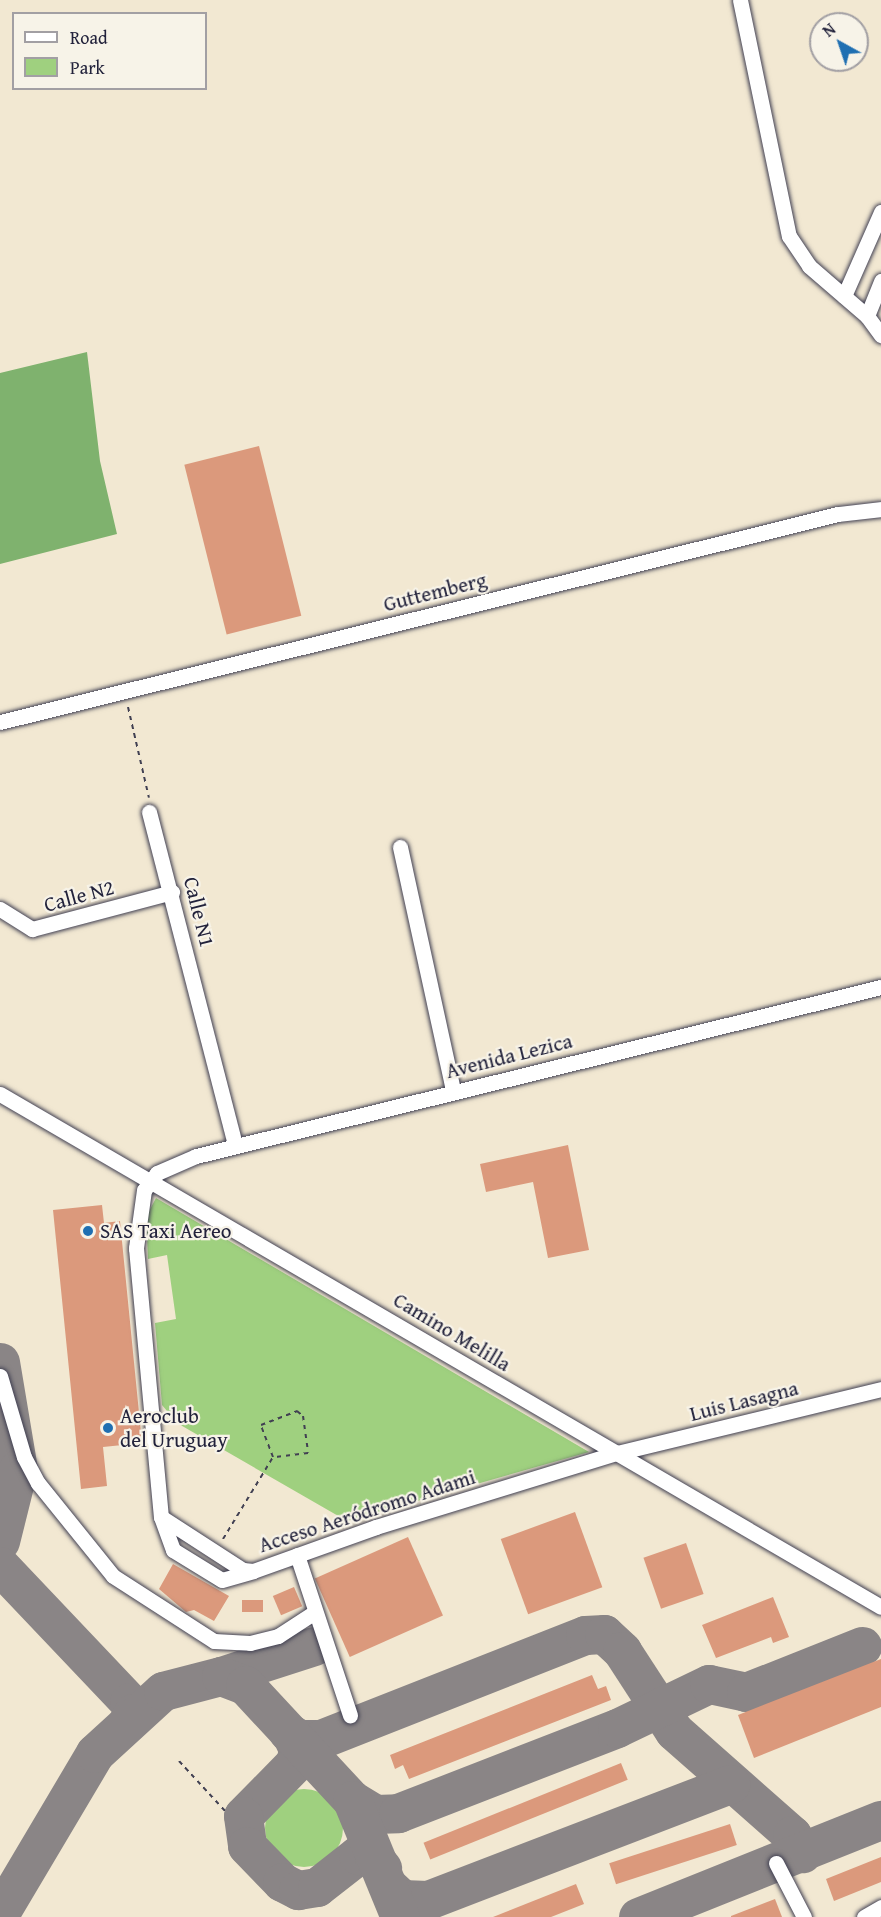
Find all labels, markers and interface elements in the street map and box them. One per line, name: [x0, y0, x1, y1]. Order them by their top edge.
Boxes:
legend: [12, 12, 207, 90]
north arrow: [809, 12, 869, 72]
text: N: [817, 17, 841, 42]
text: Road: [70, 24, 108, 51]
text: Park: [70, 54, 105, 81]
street label: Guttemberg: [381, 567, 489, 617]
street label: Calle N1: [178, 874, 220, 950]
street label: Calle N2: [41, 875, 117, 917]
street label: Avenida Lezica: [443, 1028, 575, 1084]
place label: SAS Taxi Aereo: [100, 1218, 231, 1244]
marker: SAS Taxi Aereo: [81, 1224, 95, 1238]
street label: Camino Melilla: [389, 1287, 515, 1377]
street label: Luis Lasagna: [687, 1375, 801, 1427]
place label: Aeroclub del Uruguay: [120, 1403, 228, 1453]
marker: Aeroclub del Uruguay: [101, 1421, 115, 1435]
street label: Acceso Aeródromo Adami: [255, 1464, 479, 1558]

